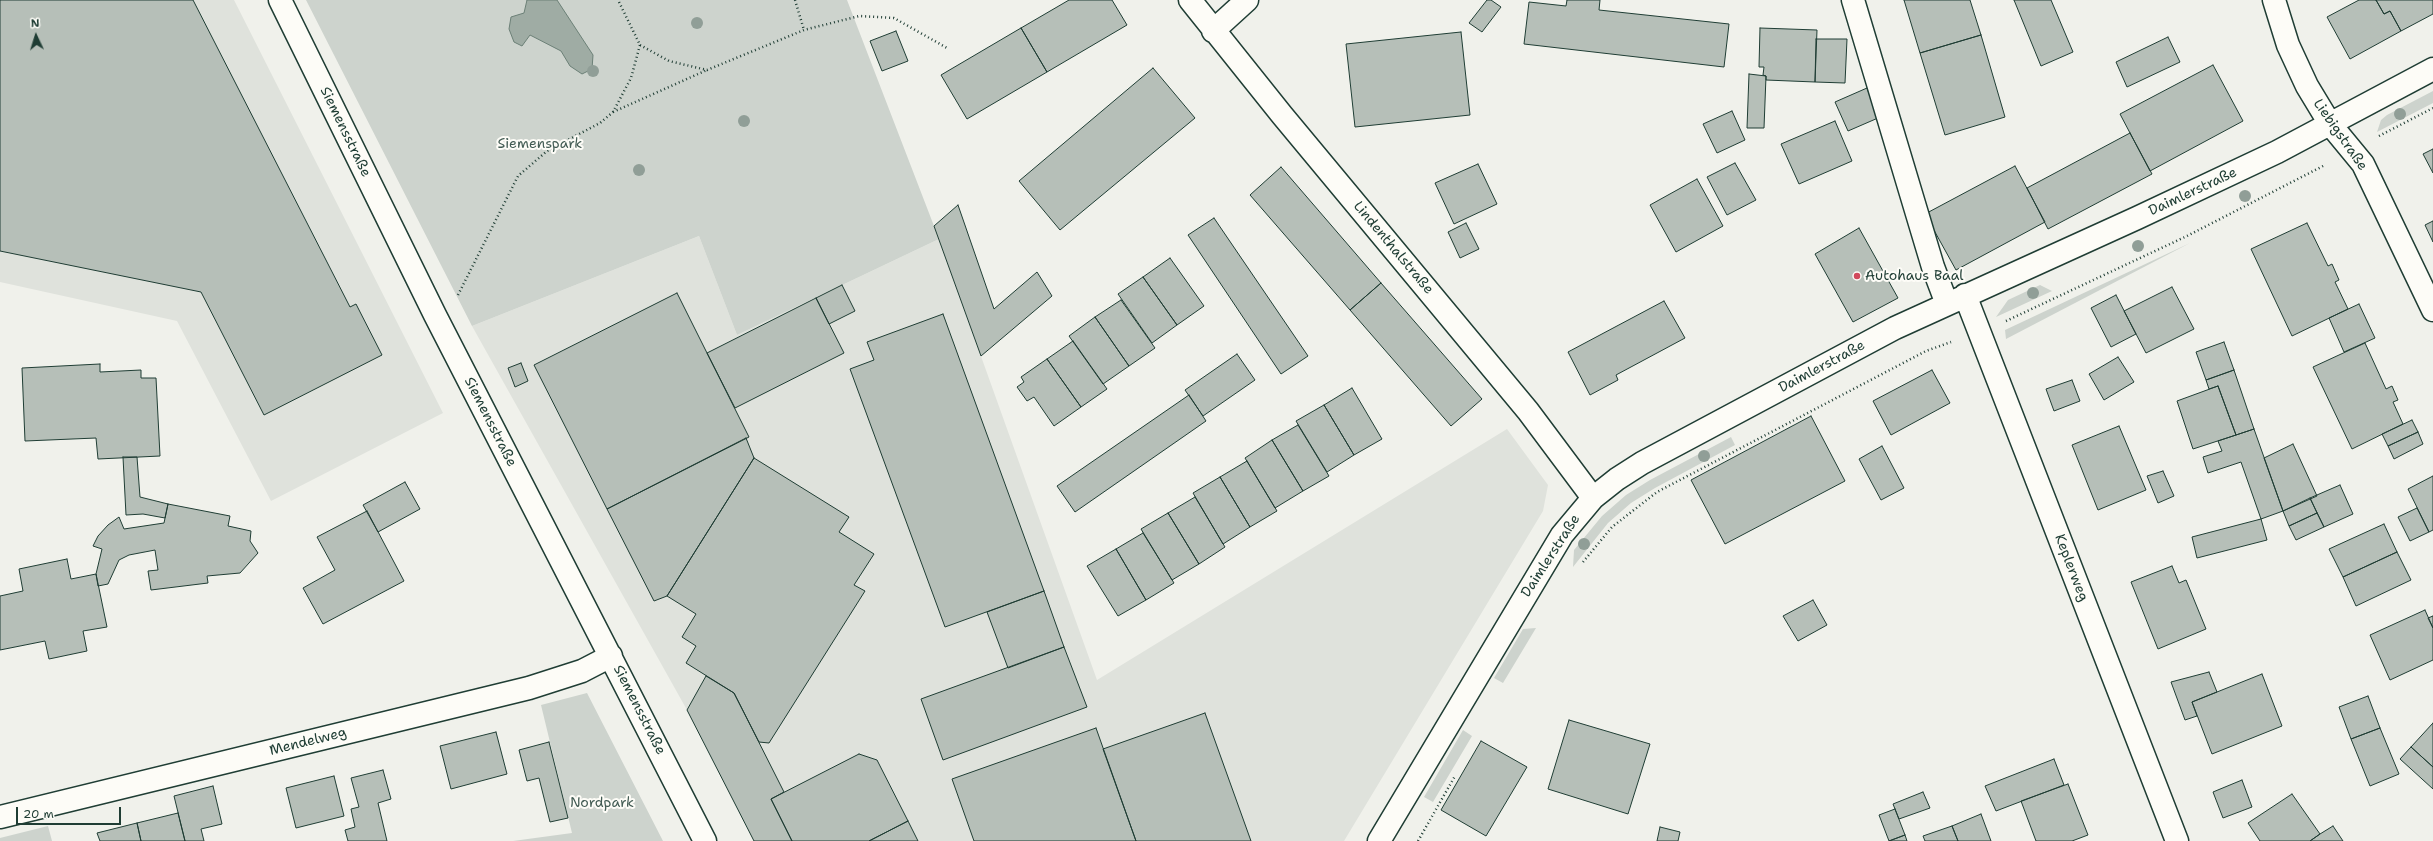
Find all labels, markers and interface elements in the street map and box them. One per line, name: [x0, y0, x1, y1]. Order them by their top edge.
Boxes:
north arrow: [16, 16, 56, 56]
text: N: [30, 16, 40, 31]
street label: Siemensstraße: [316, 84, 374, 180]
street label: Liebigstraße: [2309, 96, 2371, 174]
park label: Siemenspark: [498, 136, 582, 152]
street label: Daimlerstraße: [2146, 164, 2240, 220]
street label: Lindenthalstraße: [1349, 198, 1437, 298]
place label: Autohaus Baal: [1865, 268, 1964, 284]
marker: Autohaus Baal: [1852, 271, 1862, 281]
street label: Daimlerstraße: [1776, 337, 1868, 397]
street label: Siemensstraße: [460, 374, 520, 470]
street label: Daimlerstraße: [1518, 511, 1584, 601]
street label: Keplerweg: [2050, 532, 2092, 604]
street label: Siemensstraße: [609, 662, 669, 758]
street label: Mendelweg: [268, 724, 348, 760]
park label: Nordpark: [570, 795, 634, 811]
scale bar: [18, 799, 123, 825]
text: 20 m: [23, 806, 54, 822]

